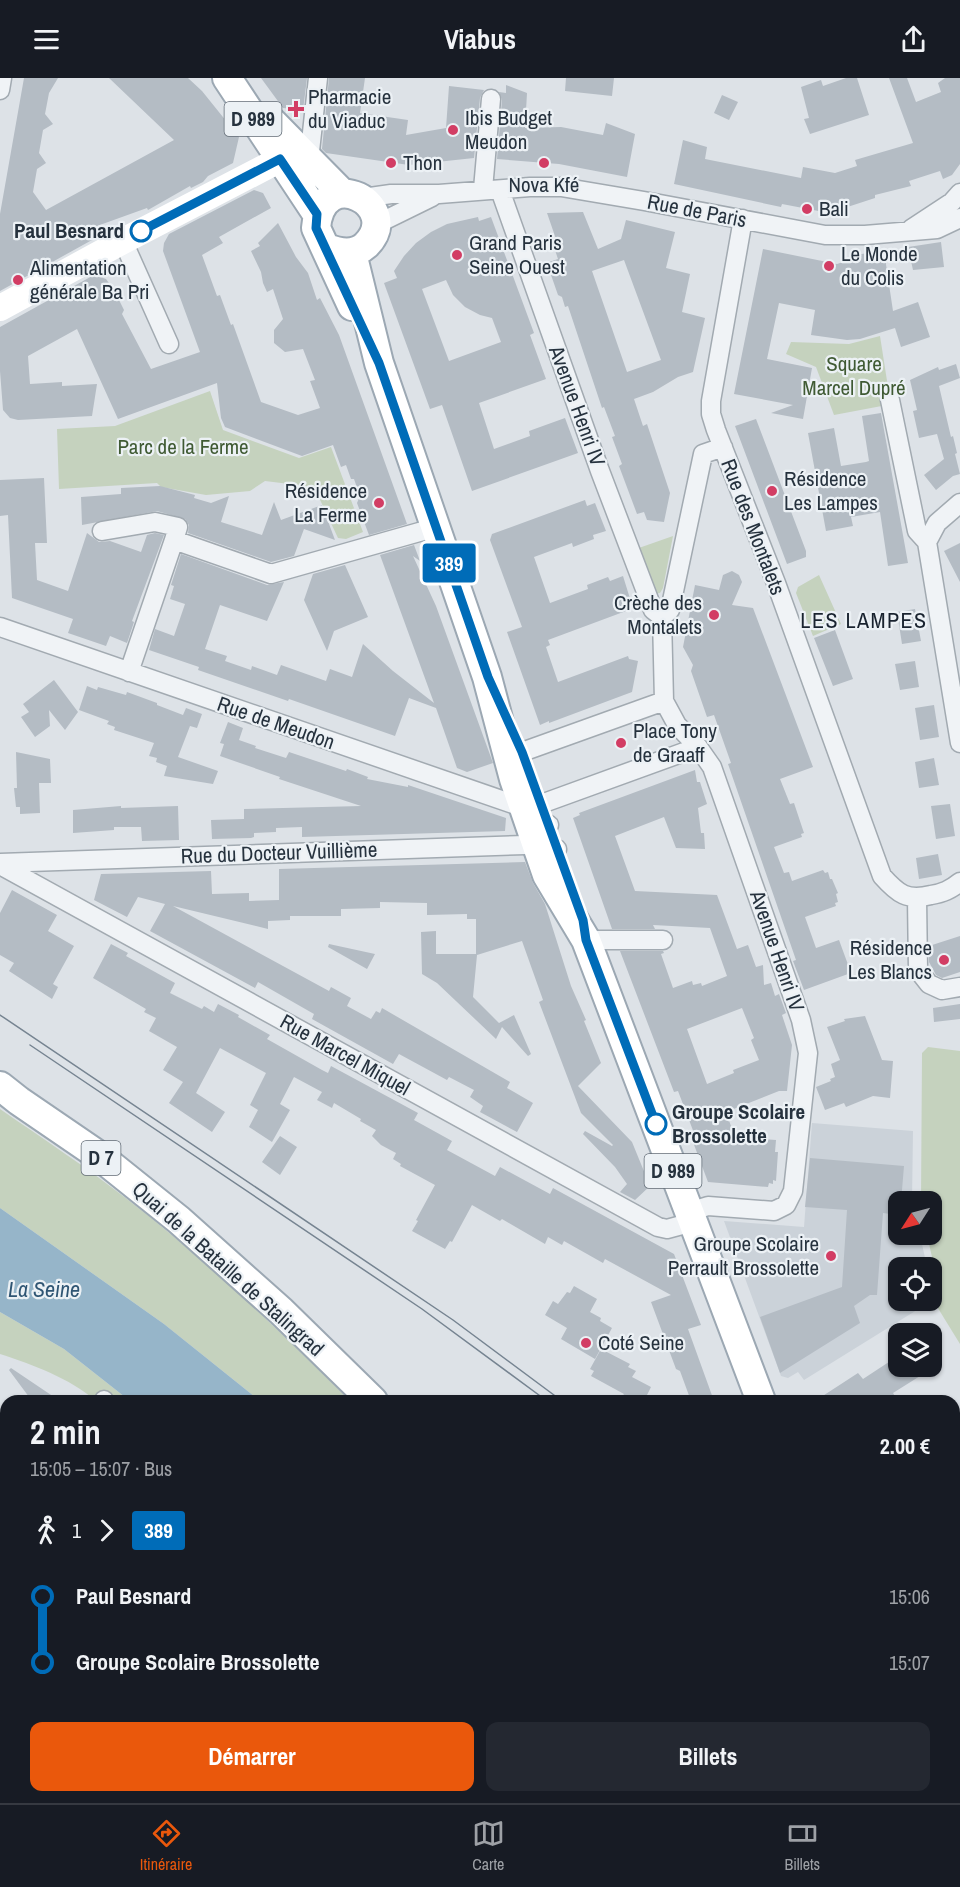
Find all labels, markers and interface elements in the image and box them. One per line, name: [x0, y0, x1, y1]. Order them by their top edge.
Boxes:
text: Viabus: [444, 21, 516, 57]
icon: menu: [30, 23, 63, 56]
icon: share: [897, 23, 930, 56]
place label: Pharmacie du Viaduc: [308, 82, 391, 135]
road number: D 989: [224, 102, 282, 136]
marker: Pharmacie du Viaduc: [289, 102, 303, 116]
place label: Ibis Budget Meudon: [465, 103, 552, 156]
marker: Ibis Budget Meudon: [446, 123, 460, 137]
place label: Thon: [403, 148, 442, 177]
marker: Thon: [384, 156, 398, 170]
marker: Nova Kfé: [537, 156, 551, 170]
place label: Nova Kfé: [509, 170, 579, 199]
street label: Rue de Paris: [645, 187, 749, 234]
place label: Bali: [819, 194, 849, 223]
marker: Bali: [800, 202, 814, 216]
place label: Paul Besnard: [14, 216, 124, 245]
marker: Paul Besnard: [130, 220, 152, 242]
place label: Grand Paris Seine Ouest: [469, 228, 565, 281]
place label: Le Monde du Colis: [841, 239, 918, 292]
marker: Grand Paris Seine Ouest: [450, 248, 464, 262]
place label: Alimentation générale Ba Pri: [29, 253, 150, 306]
marker: Le Monde du Colis: [822, 259, 836, 273]
marker: Alimentation générale Ba Pri: [11, 273, 25, 287]
street label: Avenue Henri IV: [542, 341, 613, 471]
park label: Square Marcel Dupré: [802, 349, 906, 402]
park label: Parc de la Ferme: [117, 432, 249, 461]
street label: Rue des Montalets: [714, 455, 793, 599]
place label: Résidence Les Lampes: [784, 464, 878, 517]
place label: Résidence La Ferme: [285, 476, 367, 529]
marker: Résidence Les Lampes: [765, 484, 779, 498]
marker: Résidence La Ferme: [372, 496, 386, 510]
line badge: 389: [414, 544, 484, 582]
text: 389: [435, 549, 463, 578]
place label: Crèche des Montalets: [614, 588, 702, 641]
district label: LES LAMPES: [800, 605, 928, 635]
marker: Crèche des Montalets: [707, 608, 721, 622]
street label: Rue de Meudon: [214, 689, 339, 756]
place label: Place Tony de Graaff: [633, 716, 717, 769]
marker: Place Tony de Graaff: [614, 736, 628, 750]
street label: Rue du Docteur Vuillième: [180, 835, 378, 870]
street label: Avenue Henri IV: [743, 886, 812, 1016]
place label: Résidence Les Blancs: [848, 933, 932, 986]
marker: Résidence Les Blancs: [937, 953, 951, 967]
street label: Rue Marcel Miquel: [275, 1007, 415, 1102]
place label: Groupe Scolaire Brossolette: [672, 1097, 805, 1150]
marker: Groupe Scolaire Brossolette: [645, 1113, 667, 1135]
road number: D 7: [82, 1141, 120, 1175]
road number: D 989: [644, 1154, 702, 1188]
street label: Quai de la Bataille de Stalingrad: [126, 1175, 331, 1363]
north arrow: [888, 1191, 942, 1245]
map controls: [888, 1191, 942, 1377]
place label: Groupe Scolaire Perrault Brossolette: [668, 1229, 819, 1282]
marker: Groupe Scolaire Perrault Brossolette: [824, 1249, 838, 1263]
button: locate: [888, 1257, 942, 1311]
water label: La Seine: [8, 1274, 80, 1304]
button: layers: [888, 1323, 942, 1377]
place label: Coté Seine: [598, 1328, 684, 1357]
marker: Coté Seine: [579, 1336, 593, 1350]
text: 2 min: [30, 1410, 101, 1454]
text: 2.00 €: [880, 1431, 930, 1461]
text: 15:05 – 15:07 · Bus: [30, 1455, 172, 1482]
icon: walk: [30, 1514, 63, 1547]
icon: forward: [90, 1514, 123, 1547]
text: 389: [144, 1516, 173, 1545]
text: 1: [72, 1517, 81, 1544]
text: Paul Besnard: [76, 1581, 191, 1611]
text: 15:06: [889, 1583, 930, 1610]
text: Groupe Scolaire Brossolette: [76, 1647, 320, 1677]
text: 15:07: [889, 1649, 930, 1676]
button: Démarrer: [30, 1722, 474, 1791]
button: Billets: [486, 1722, 930, 1791]
tab: Itinéraire: [140, 1817, 192, 1875]
tab: Carte: [472, 1817, 505, 1875]
tab: Billets: [784, 1817, 820, 1875]

